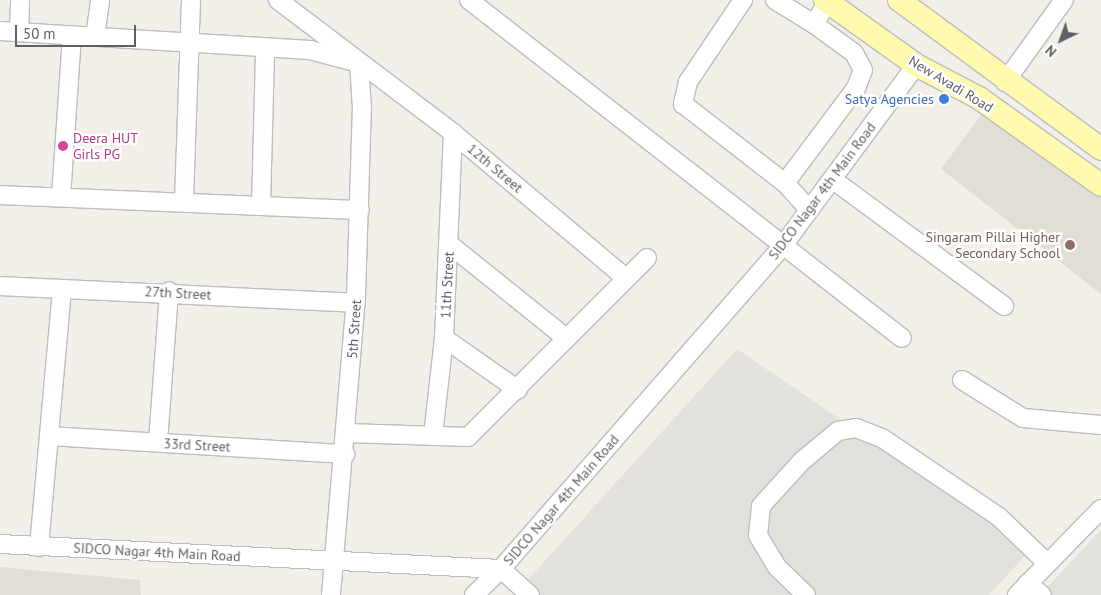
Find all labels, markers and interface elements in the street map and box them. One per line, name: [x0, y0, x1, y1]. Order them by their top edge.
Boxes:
scale bar: [18, 15, 139, 47]
north arrow: [1036, 15, 1086, 65]
text: 50 m: [23, 24, 56, 43]
text: N: [1042, 41, 1060, 61]
street label: New Avadi Road: [905, 52, 997, 116]
place label: Satya Agencies: [844, 91, 934, 107]
marker: Satya Agencies: [938, 93, 950, 105]
street label: SIDCO Nagar 4th Main Road: [765, 119, 879, 263]
place label: Deera HUT Girls PG: [73, 130, 138, 162]
marker: Deera HUT Girls PG: [57, 140, 69, 152]
street label: 12th Street: [464, 140, 526, 196]
place label: Singaram Pillai Higher Secondary School: [925, 229, 1060, 262]
marker: Singaram Pillai Higher Secondary School: [1064, 239, 1076, 251]
street label: 11th Street: [437, 251, 457, 319]
street label: 27th Street: [144, 283, 212, 303]
street label: 5th Street: [344, 299, 364, 359]
street label: SIDCO Nagar 4th Main Road: [500, 431, 622, 569]
street label: 33rd Street: [163, 435, 231, 455]
street label: SIDCO Nagar 4th Main Road: [73, 539, 241, 565]

